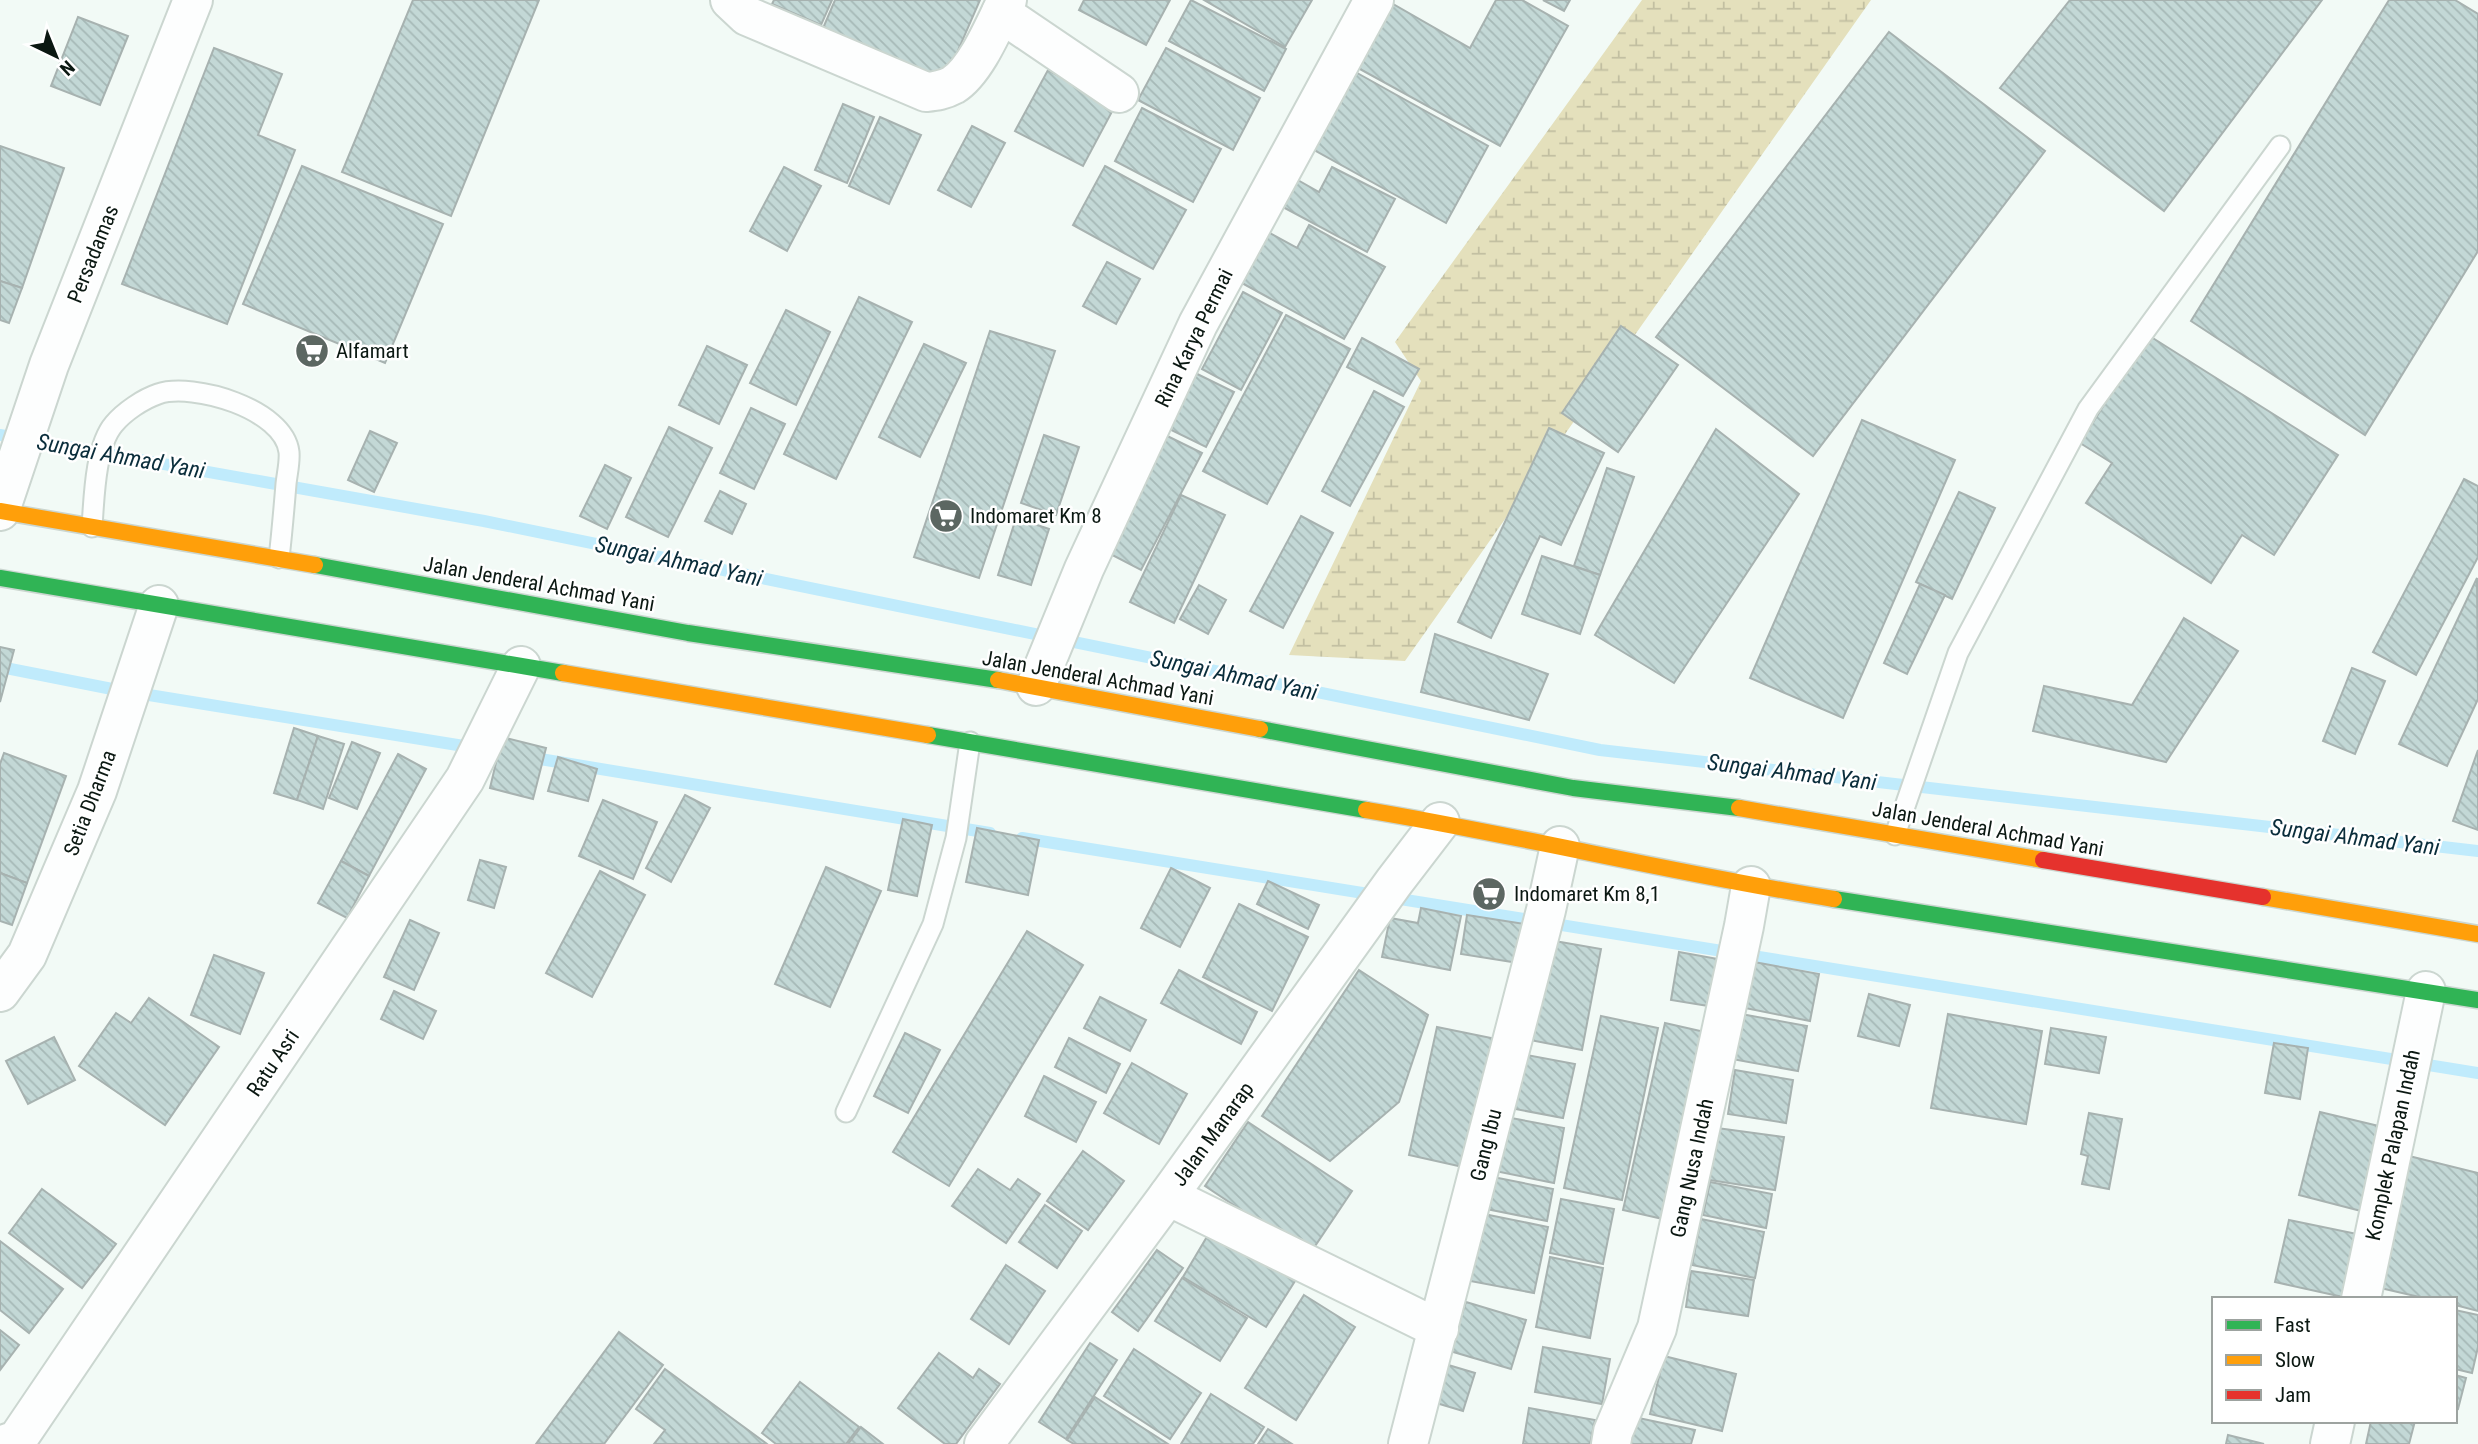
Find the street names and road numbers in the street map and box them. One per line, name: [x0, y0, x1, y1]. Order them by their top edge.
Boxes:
street label: Persadamas: [63, 202, 123, 306]
street label: Rina Karya Permai: [1150, 265, 1238, 411]
street label: Jalan Jenderal Achmad Yani: [421, 552, 657, 616]
street label: Jalan Jenderal Achmad Yani: [980, 646, 1216, 710]
street label: Setia Dharma: [59, 747, 121, 859]
street label: Jalan Jenderal Achmad Yani: [1870, 797, 2106, 861]
street label: Ratu Asri: [242, 1025, 304, 1101]
street label: Komplek Palapan Indah: [2361, 1047, 2425, 1243]
street label: Jalan Manarap: [1167, 1077, 1259, 1191]
street label: Gang Nusa Indah: [1666, 1096, 1718, 1240]
street label: Gang Ibu: [1465, 1106, 1507, 1184]

